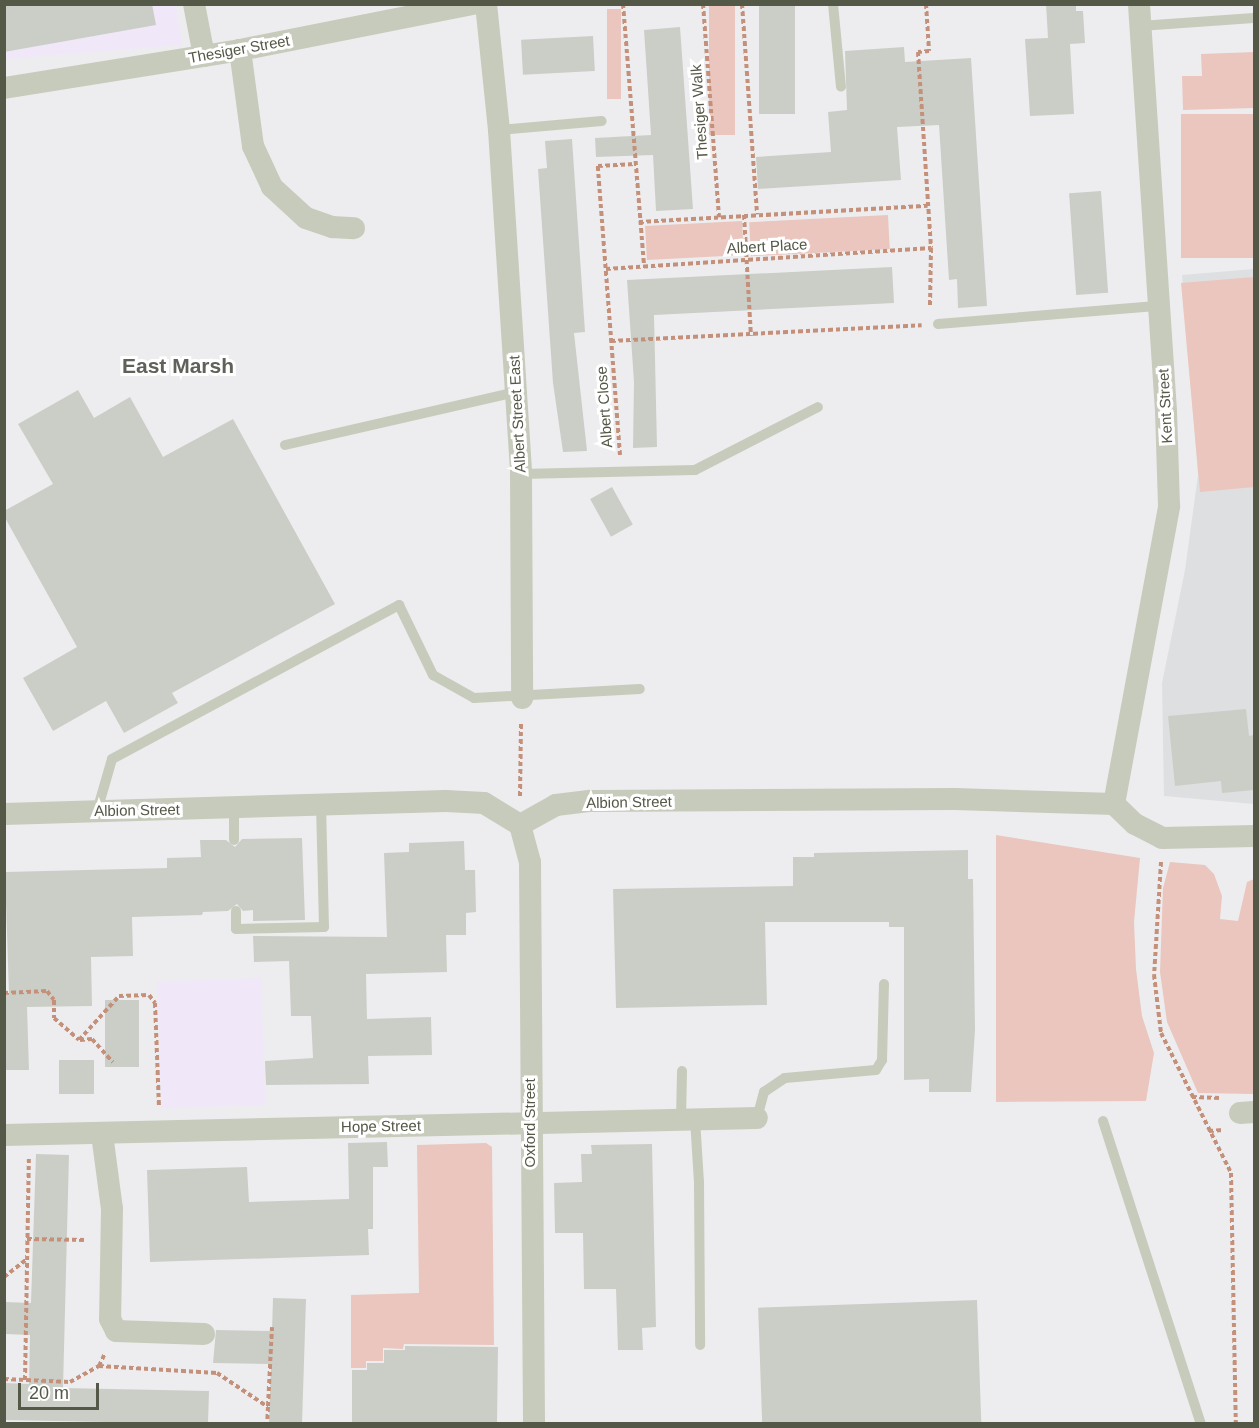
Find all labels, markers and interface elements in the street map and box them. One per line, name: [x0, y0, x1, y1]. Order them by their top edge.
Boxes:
street label: Thesiger Street: [187, 31, 291, 67]
street label: Thesiger Walk: [687, 64, 711, 160]
street label: Albert Place: [726, 235, 808, 257]
district label: East Marsh: [122, 353, 234, 379]
street label: Albert Street East: [505, 355, 529, 473]
street label: Albert Close: [592, 366, 616, 448]
street label: Kent Street: [1154, 368, 1176, 444]
street label: Albion Street: [586, 792, 672, 812]
street label: Albion Street: [94, 800, 180, 820]
street label: Oxford Street: [521, 1078, 539, 1168]
street label: Hope Street: [341, 1116, 421, 1136]
scale bar: [21, 1371, 102, 1409]
text: 20 m: [29, 1383, 69, 1403]

